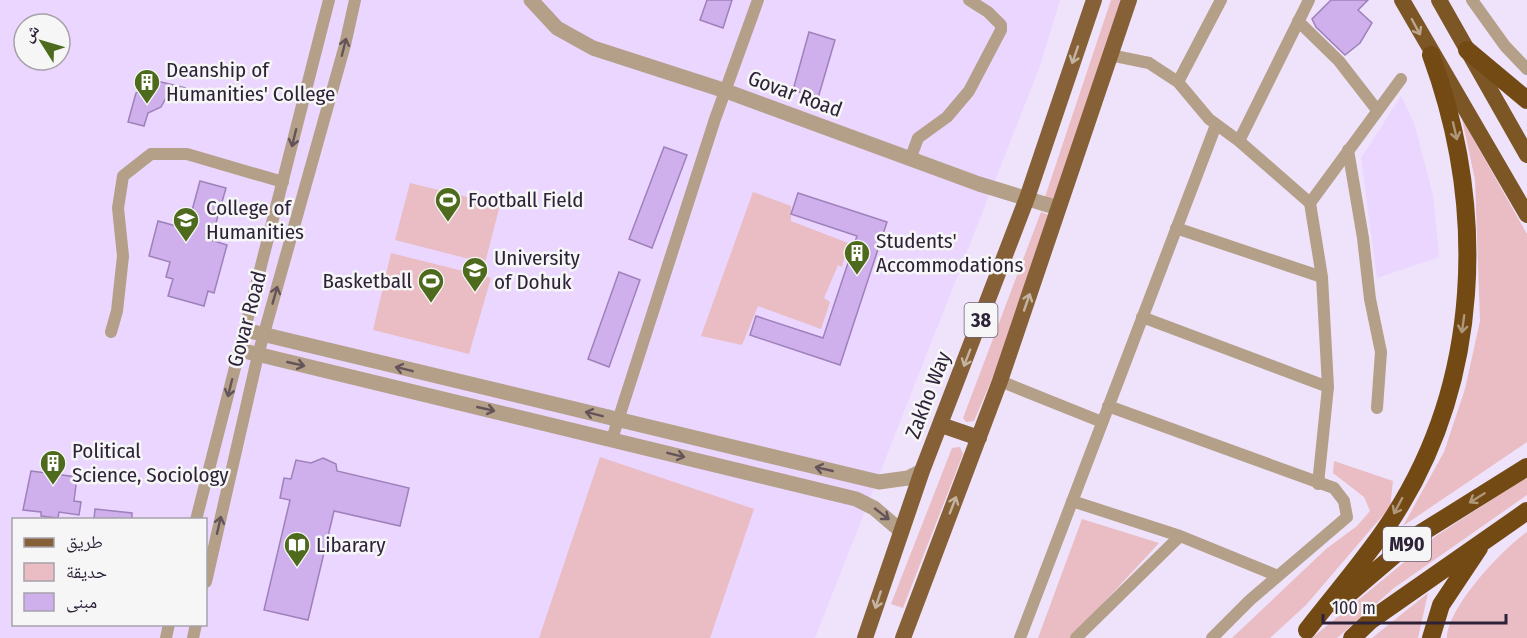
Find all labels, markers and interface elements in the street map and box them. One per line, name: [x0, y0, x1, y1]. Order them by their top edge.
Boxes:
north arrow: [12, 12, 72, 72]
one-way arrow: [1411, 18, 1422, 36]
text: ش: [18, 21, 43, 46]
one-way arrow: [339, 38, 351, 57]
one-way arrow: [1069, 45, 1080, 64]
place label: Deanship of Humanities' College: [166, 57, 335, 107]
street label: Govar Road: [744, 65, 846, 123]
building icon: Deanship of Humanities' College: [132, 67, 162, 105]
one-way arrow: [1449, 121, 1461, 140]
one-way arrow: [288, 128, 300, 147]
sports icon: Football Field: [433, 185, 463, 223]
place label: Football Field: [468, 187, 583, 213]
place label: College of Humanities: [206, 195, 304, 245]
school or university icon: College of Humanities: [171, 205, 201, 243]
place label: Students' Accommodations: [876, 228, 1023, 278]
building icon: Students' Accommodations: [842, 238, 872, 276]
place label: University of Dohuk: [494, 245, 580, 295]
school or university icon: University of Dohuk: [460, 255, 490, 293]
sports icon: Basketball: [416, 266, 446, 304]
street label: Govar Road: [222, 268, 272, 370]
place label: Basketball: [322, 268, 412, 294]
one-way arrow: [269, 286, 281, 305]
one-way arrow: [1022, 293, 1033, 312]
road number: 38: [964, 303, 998, 337]
one-way arrow: [1457, 314, 1468, 334]
street label: Zakho Way: [900, 347, 957, 442]
one-way arrow: [960, 348, 971, 366]
one-way arrow: [287, 358, 306, 370]
one-way arrow: [395, 362, 414, 374]
one-way arrow: [223, 378, 235, 397]
one-way arrow: [476, 404, 495, 416]
one-way arrow: [585, 408, 604, 420]
place label: Political Science, Sociology: [72, 438, 229, 488]
building icon: Political Science, Sociology: [38, 448, 68, 486]
one-way arrow: [666, 449, 685, 461]
one-way arrow: [815, 463, 834, 475]
one-way arrow: [1469, 491, 1486, 504]
one-way arrow: [949, 496, 960, 515]
one-way arrow: [1392, 497, 1403, 515]
one-way arrow: [874, 507, 890, 520]
one-way arrow: [213, 516, 225, 535]
legend: [12, 518, 207, 626]
road number: M90: [1383, 527, 1431, 561]
library icon: Libarary: [282, 530, 312, 568]
text: طريق: [66, 531, 103, 553]
place label: Libarary: [316, 532, 386, 558]
text: حديقة: [66, 561, 107, 583]
scale bar: [1323, 587, 1506, 625]
one-way arrow: [872, 590, 883, 609]
text: مبنى: [66, 591, 97, 613]
text: 100 m: [1332, 597, 1376, 619]

